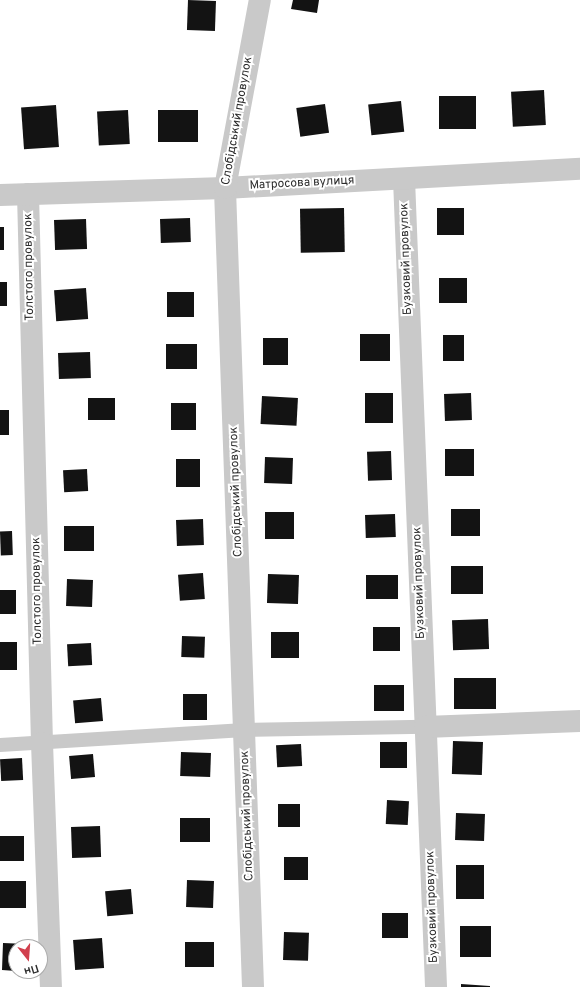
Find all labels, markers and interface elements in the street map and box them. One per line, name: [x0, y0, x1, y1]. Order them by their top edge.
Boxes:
street label: Слобідський провулок: [220, 56, 256, 186]
street label: Матросова вулиця: [249, 174, 355, 194]
street label: Бузковий провулок: [398, 203, 416, 315]
street label: Толстого провулок: [22, 213, 38, 321]
street label: Слобідський провулок: [228, 427, 246, 557]
street label: Бузковий провулок: [411, 527, 429, 639]
street label: Толстого провулок: [30, 537, 46, 645]
street label: Слобідський провулок: [239, 751, 257, 881]
street label: Бузковий провулок: [424, 851, 442, 963]
north arrow: [8, 939, 48, 979]
text: Пн: [22, 961, 40, 978]

